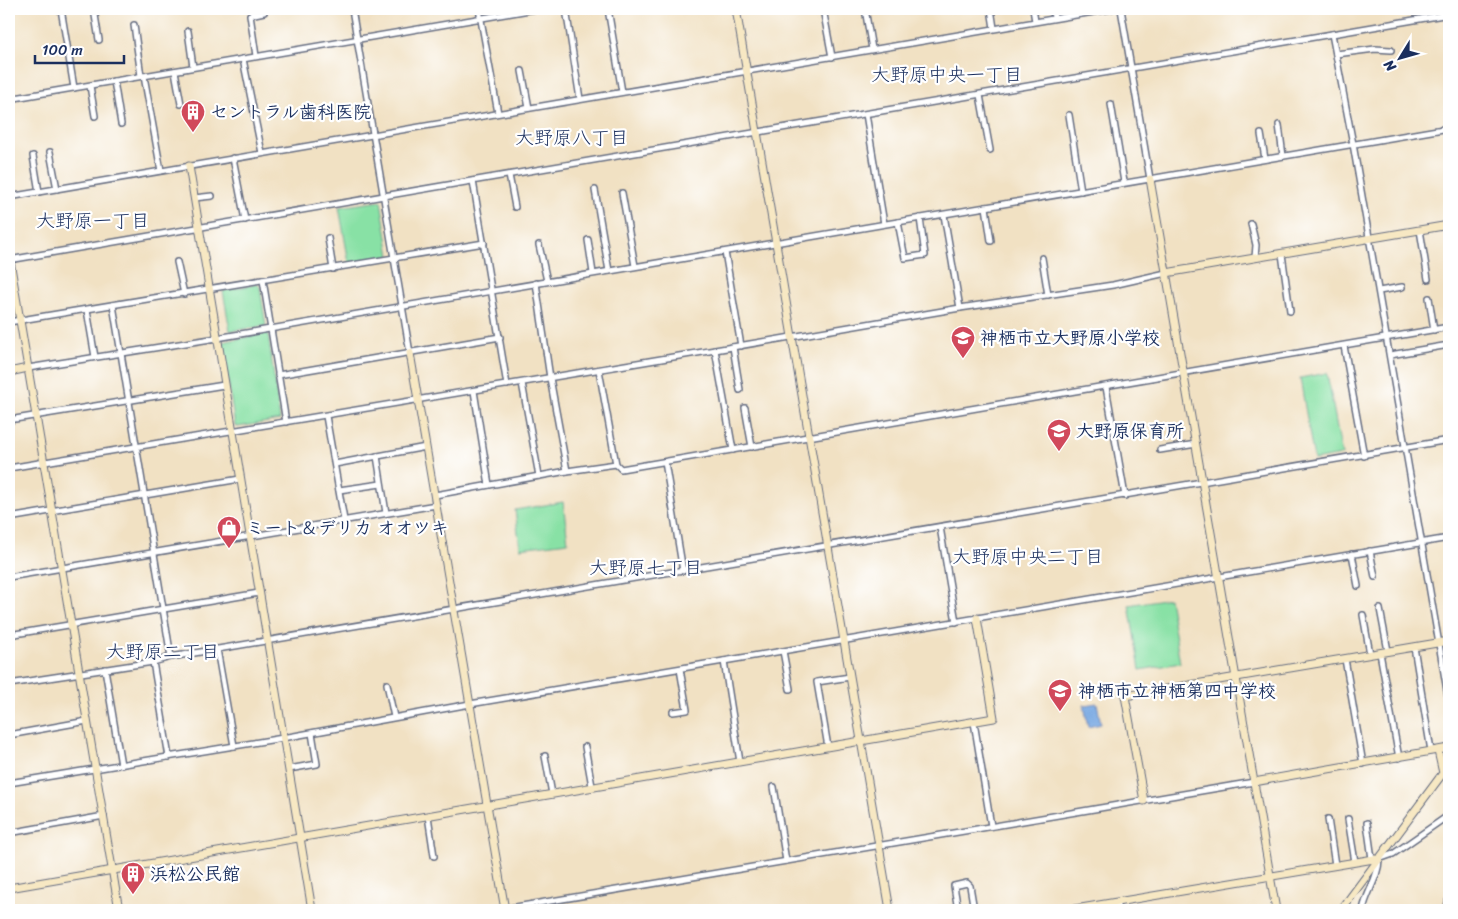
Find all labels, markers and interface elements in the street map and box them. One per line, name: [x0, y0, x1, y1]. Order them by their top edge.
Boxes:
scale bar: [35, 32, 124, 64]
north arrow: [1376, 32, 1426, 82]
text: 100 m: [42, 37, 83, 63]
text: N: [1377, 54, 1404, 78]
district label: 大野原中央一丁目: [871, 58, 1023, 91]
place label: セントラル歯科医院: [210, 96, 371, 128]
building icon: セントラル歯科医院: [180, 99, 206, 133]
district label: 大野原八丁目: [515, 121, 629, 154]
district label: 大野原一丁目: [36, 204, 150, 237]
place label: 神栖市立大野原小学校: [980, 322, 1160, 354]
school or university icon: 神栖市立大野原小学校: [950, 325, 976, 359]
place label: 大野原保育所: [1076, 415, 1184, 447]
school or university icon: 大野原保育所: [1046, 418, 1072, 452]
place label: ミート＆デリカ オオツキ: [246, 512, 449, 544]
shop icon: ミート＆デリカ オオツキ: [216, 515, 242, 549]
district label: 大野原中央二丁目: [952, 540, 1104, 573]
district label: 大野原七丁目: [589, 551, 703, 584]
district label: 大野原二丁目: [106, 635, 220, 668]
place label: 神栖市立神栖第四中学校: [1078, 675, 1276, 707]
school or university icon: 神栖市立神栖第四中学校: [1047, 678, 1073, 712]
place label: 浜松公民館: [150, 858, 240, 890]
building icon: 浜松公民館: [120, 861, 146, 895]

